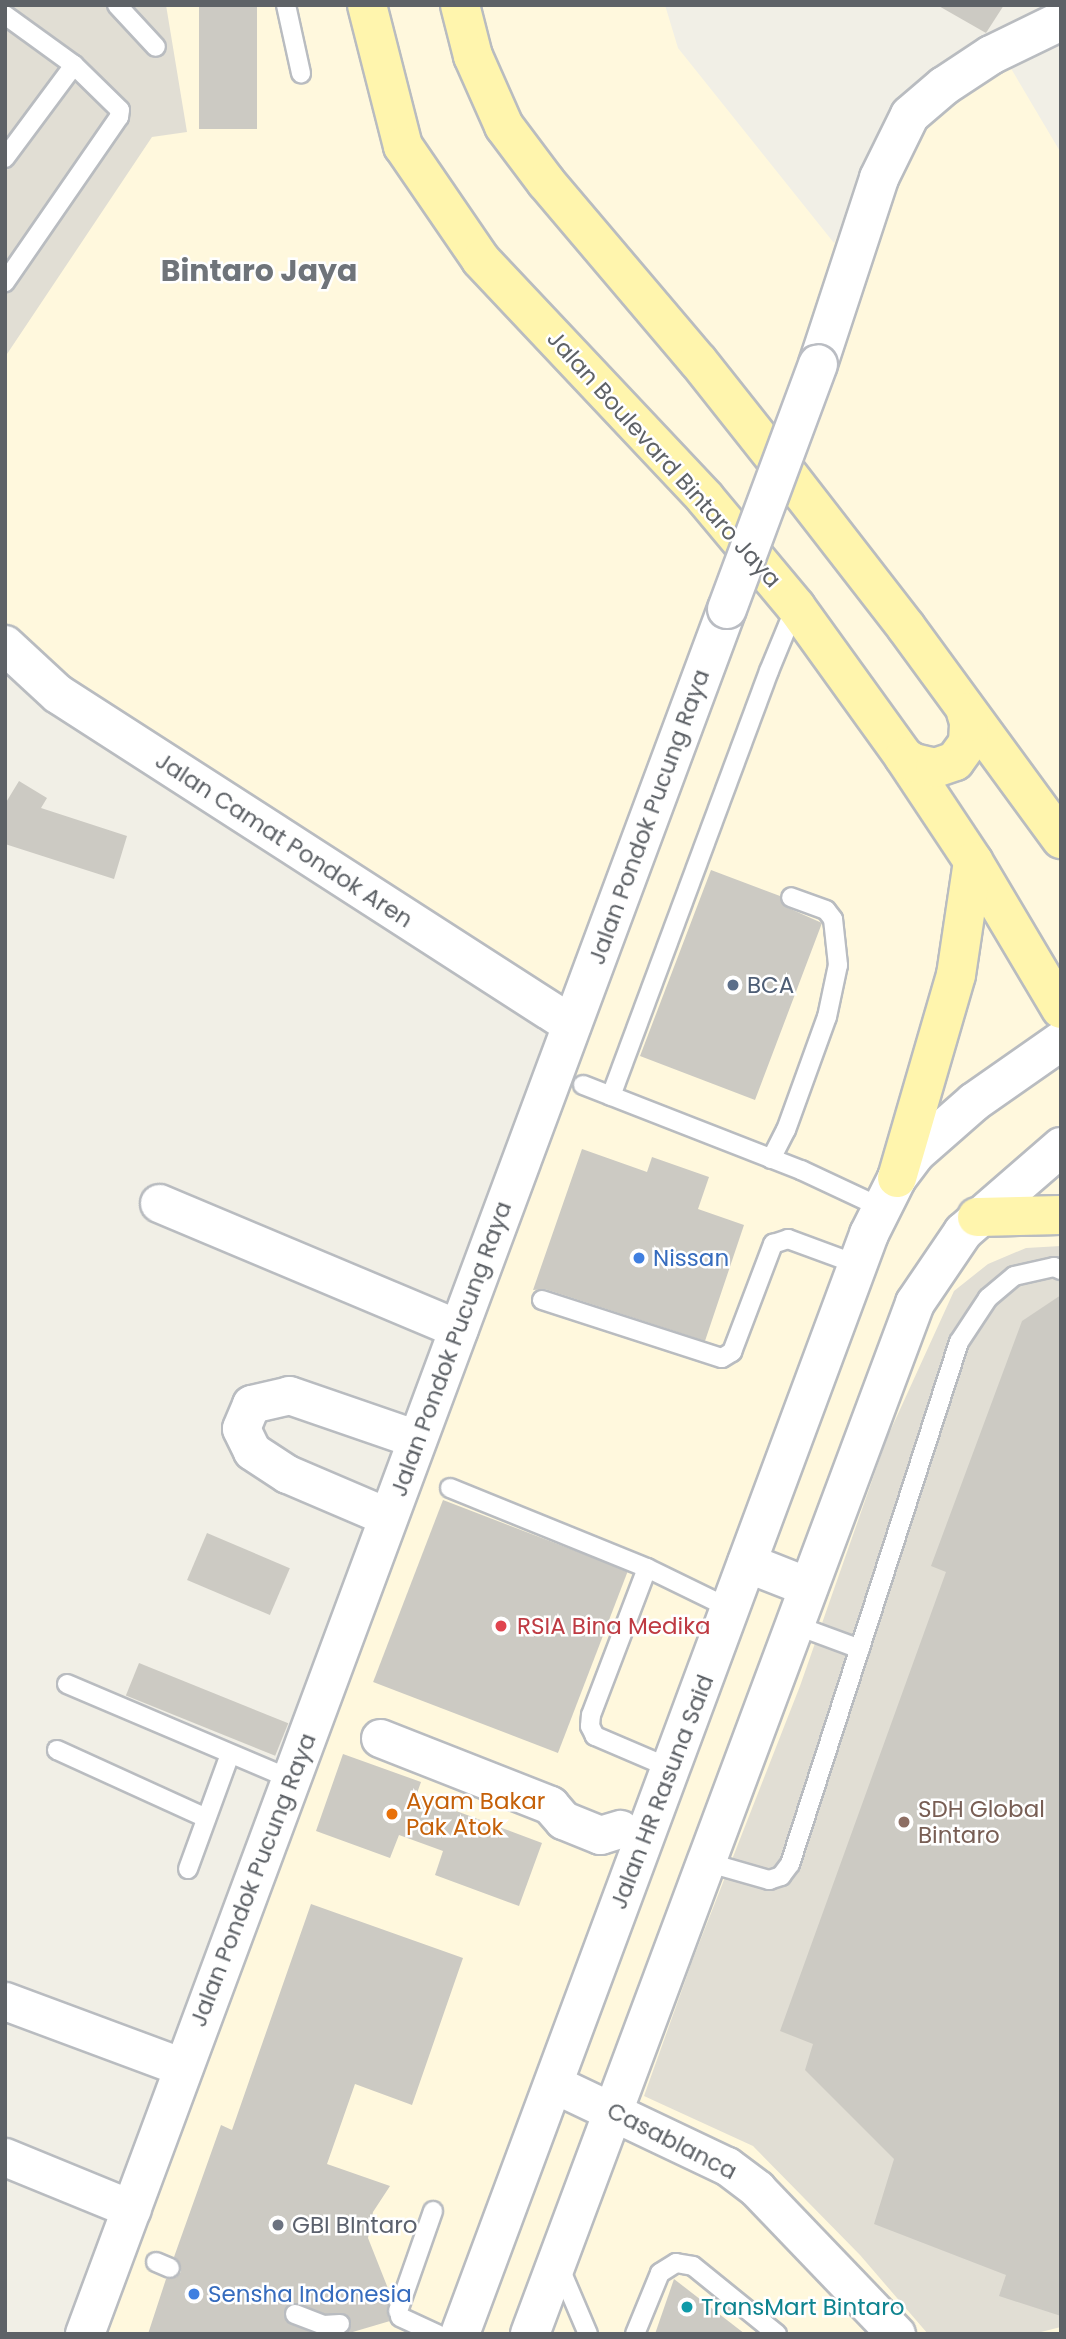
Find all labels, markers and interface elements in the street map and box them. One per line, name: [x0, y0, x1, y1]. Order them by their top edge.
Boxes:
district label: Bintaro Jaya: [161, 253, 357, 289]
street label: Jalan Boulevard Bintaro Jaya: [541, 325, 787, 593]
street label: Jalan Pondok Pucung Raya: [583, 666, 715, 968]
street label: Jalan Camat Pondok Aren: [150, 746, 418, 934]
place label: BCA: [747, 971, 794, 999]
marker: BCA: [725, 977, 741, 993]
street label: Jalan Pondok Pucung Raya: [385, 1198, 517, 1500]
place label: Nissan: [653, 1244, 729, 1272]
marker: Nissan: [631, 1250, 647, 1266]
place label: RSIA Bina Medika: [517, 1612, 711, 1640]
marker: RSIA Bina Medika: [491, 1616, 511, 1636]
street label: Jalan HR Rasuna Said: [605, 1671, 719, 1913]
street label: Jalan Pondok Pucung Raya: [184, 1729, 322, 2031]
place label: Ayam Bakar Pak Atok: [406, 1787, 545, 1841]
place label: SDH Global Bintaro: [918, 1795, 1045, 1849]
marker: Ayam Bakar Pak Atok: [384, 1806, 400, 1822]
marker: SDH Global Bintaro: [896, 1814, 912, 1830]
street label: Casablanca: [603, 2097, 741, 2185]
place label: GBI BIntaro: [292, 2211, 417, 2239]
marker: GBI BIntaro: [270, 2217, 286, 2233]
place label: Sensha Indonesia: [208, 2280, 412, 2308]
marker: Sensha Indonesia: [186, 2286, 202, 2302]
place label: TransMart Bintaro: [701, 2293, 904, 2321]
marker: TransMart Bintaro: [679, 2299, 695, 2315]

